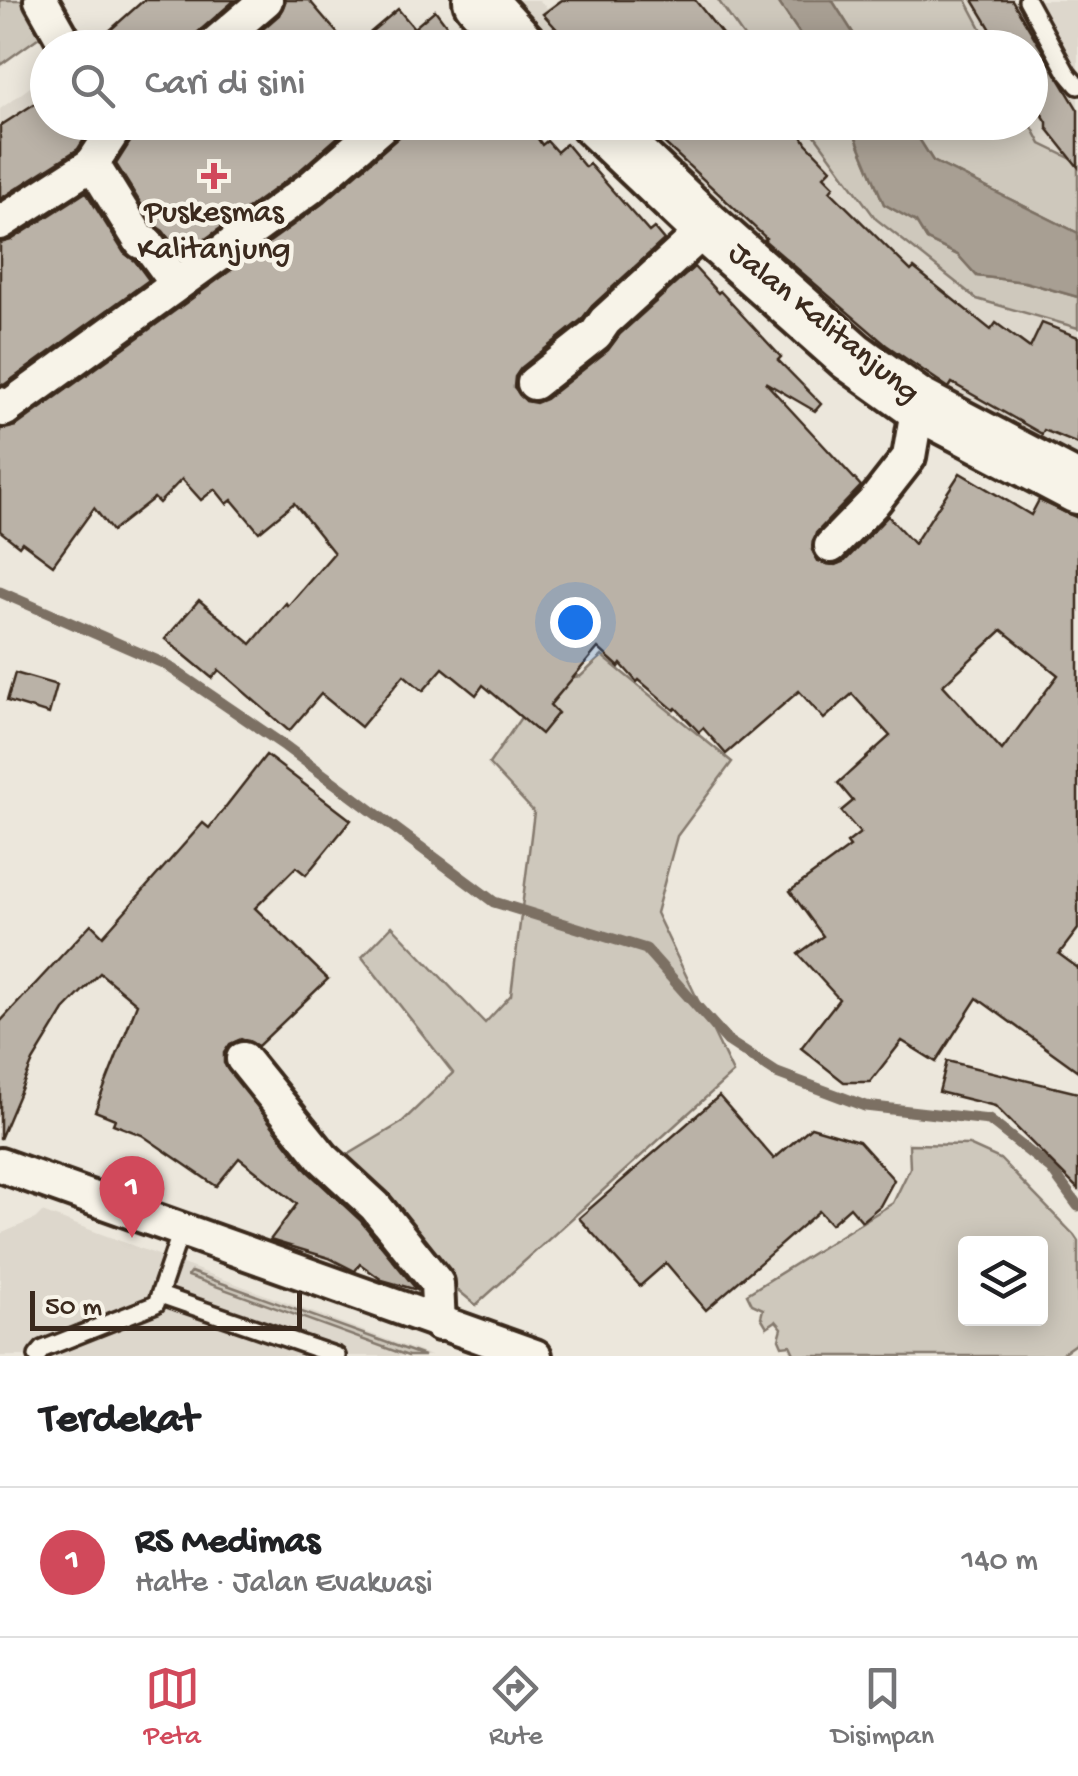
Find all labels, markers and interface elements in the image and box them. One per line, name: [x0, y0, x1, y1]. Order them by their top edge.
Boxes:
search box: [30, 30, 1048, 140]
icon: search: [65, 58, 120, 113]
text: Cari di sini: [145, 63, 305, 107]
marker: Puskesmas Kalitanjung: [201, 163, 227, 189]
place label: Puskesmas Kalitanjung: [137, 195, 291, 270]
street label: Jalan Kalitanjung: [720, 235, 926, 413]
your location: [550, 597, 601, 648]
pin: 1: [100, 1156, 164, 1238]
map controls: [958, 1236, 1048, 1326]
button: layers: [958, 1236, 1048, 1326]
scale bar: [30, 1286, 302, 1330]
text: 50 m: [45, 1292, 102, 1325]
text: Terdekat: [40, 1397, 198, 1446]
text: RS Medimas: [135, 1521, 320, 1565]
text: 1: [66, 1543, 79, 1581]
text: 140 m: [961, 1543, 1038, 1581]
text: Halte · Jalan Evakuasi: [135, 1565, 433, 1603]
tab: Peta: [144, 1661, 201, 1754]
tab: Rute: [488, 1661, 543, 1754]
tab: Disimpan: [831, 1661, 934, 1754]

